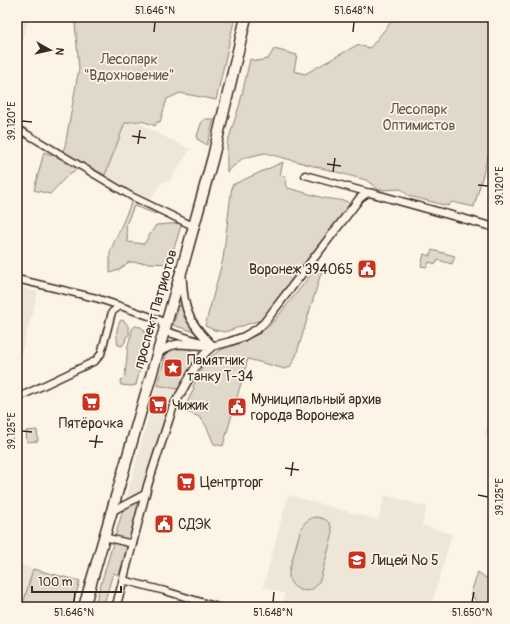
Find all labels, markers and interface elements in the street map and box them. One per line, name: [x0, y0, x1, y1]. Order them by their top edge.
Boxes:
text: 51.646°N: [135, 5, 175, 17]
text: 51.648°N: [334, 5, 374, 17]
north arrow: [30, 30, 70, 70]
text: N: [52, 47, 66, 56]
park label: Лесопарк "Вдохновение": [84, 51, 174, 84]
park label: Лесопарк Оптимистов: [383, 101, 456, 134]
text: 39.120°E: [6, 102, 18, 140]
text: 39.120°E: [494, 167, 506, 205]
street label: проспект Патриотов: [130, 247, 181, 371]
public building icon: Воронеж 394065: [356, 258, 378, 280]
place label: Воронеж 394065: [249, 261, 353, 278]
place label: Памятник танку Т-34: [187, 352, 253, 385]
place icon: Памятник танку Т-34: [162, 357, 184, 379]
supermarket icon: Пятёрочка: [80, 391, 102, 413]
place label: Муниципальный архив города Воронежа: [251, 391, 382, 424]
supermarket icon: Чижик: [147, 394, 169, 416]
public building icon: Муниципальный архив города Воронежа: [226, 396, 248, 418]
place label: Чижик: [172, 397, 209, 414]
text: 39.125°E: [6, 412, 18, 450]
place label: Пятёрочка: [59, 415, 123, 432]
supermarket icon: Центрторг: [175, 471, 197, 493]
place label: Центрторг: [200, 474, 264, 491]
text: 39.125°E: [494, 478, 506, 516]
public building icon: СДЭК: [153, 513, 175, 535]
place label: СДЭК: [178, 516, 212, 533]
school or university icon: Лицей № 5: [346, 549, 368, 571]
place label: Лицей № 5: [370, 552, 439, 569]
scale bar: [32, 568, 121, 594]
text: 100 m: [38, 575, 73, 590]
text: 51.646°N: [54, 607, 94, 619]
text: 51.648°N: [253, 607, 293, 619]
text: 51.650°N: [452, 607, 493, 619]

